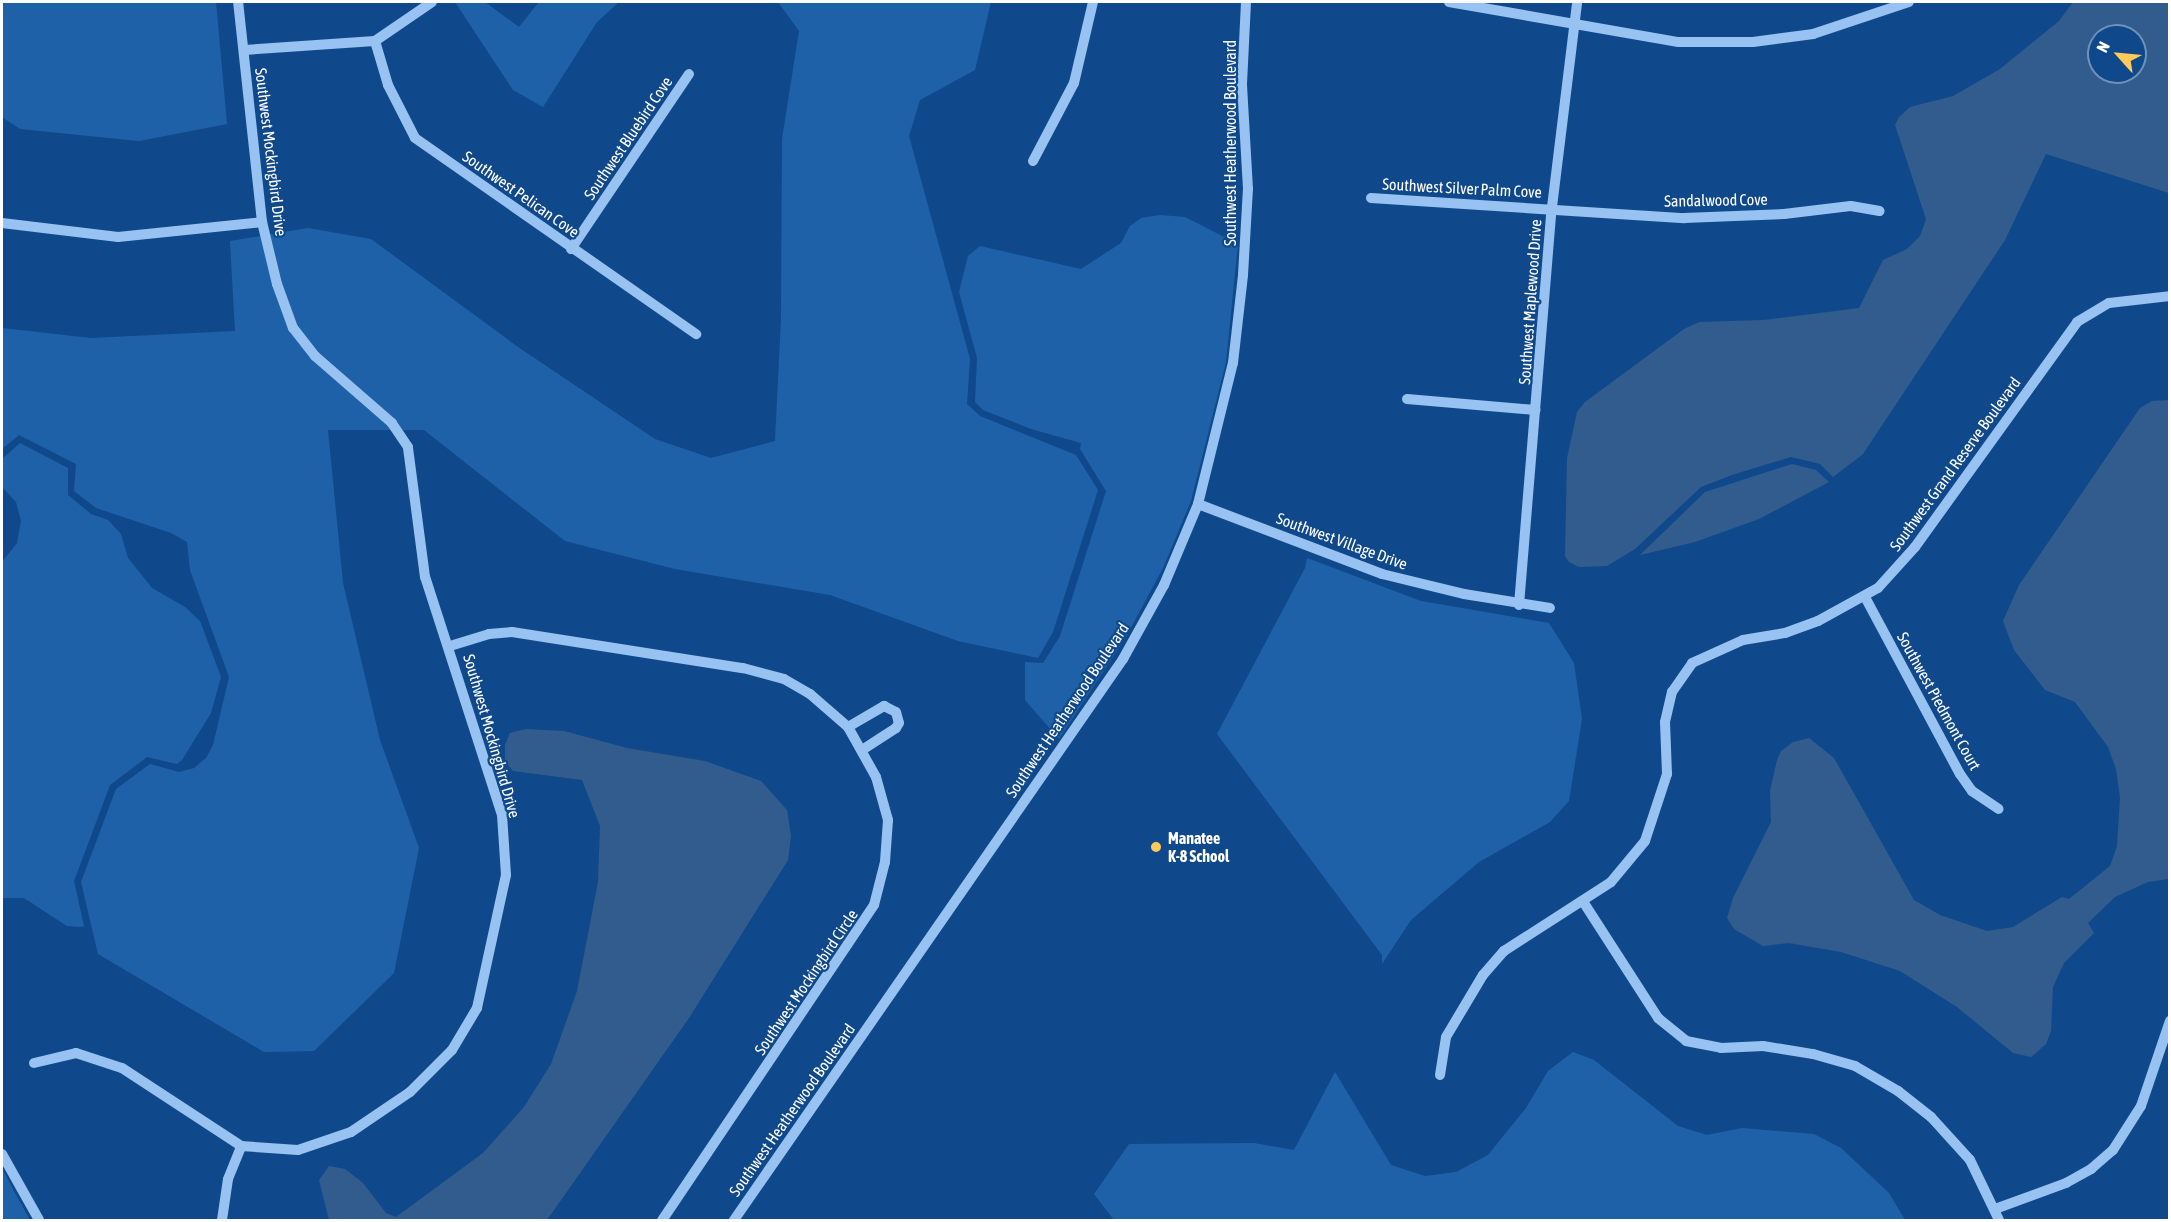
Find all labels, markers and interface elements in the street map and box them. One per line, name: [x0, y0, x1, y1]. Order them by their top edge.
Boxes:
north arrow: [2087, 24, 2147, 84]
text: N: [2093, 38, 2113, 55]
street label: Southwest Heatherwood Boulevard: [1220, 40, 1240, 246]
street label: Southwest Mockingbird Drive: [251, 67, 291, 237]
street label: Southwest Bluebird Cove: [580, 73, 676, 203]
street label: Southwest Pelican Cove: [459, 147, 583, 241]
street label: Southwest Silver Palm Cove: [1382, 174, 1542, 202]
street label: Sandalwood Cove: [1664, 189, 1768, 211]
street label: Southwest Maplewood Drive: [1515, 219, 1545, 385]
street label: Southwest Grand Reserve Boulevard: [1885, 373, 2025, 555]
street label: Southwest Village Drive: [1274, 508, 1410, 574]
street label: Southwest Heatherwood Boulevard: [1001, 619, 1133, 801]
street label: Southwest Piedmont Court: [1893, 629, 1985, 773]
street label: Southwest Mockingbird Drive: [459, 652, 525, 820]
place label: Manatee K-8 School: [1168, 828, 1229, 866]
marker: Manatee K-8 School: [1149, 840, 1163, 854]
street label: Southwest Mockingbird Circle: [750, 906, 862, 1058]
street label: Southwest Heatherwood Boulevard: [725, 1020, 859, 1200]

